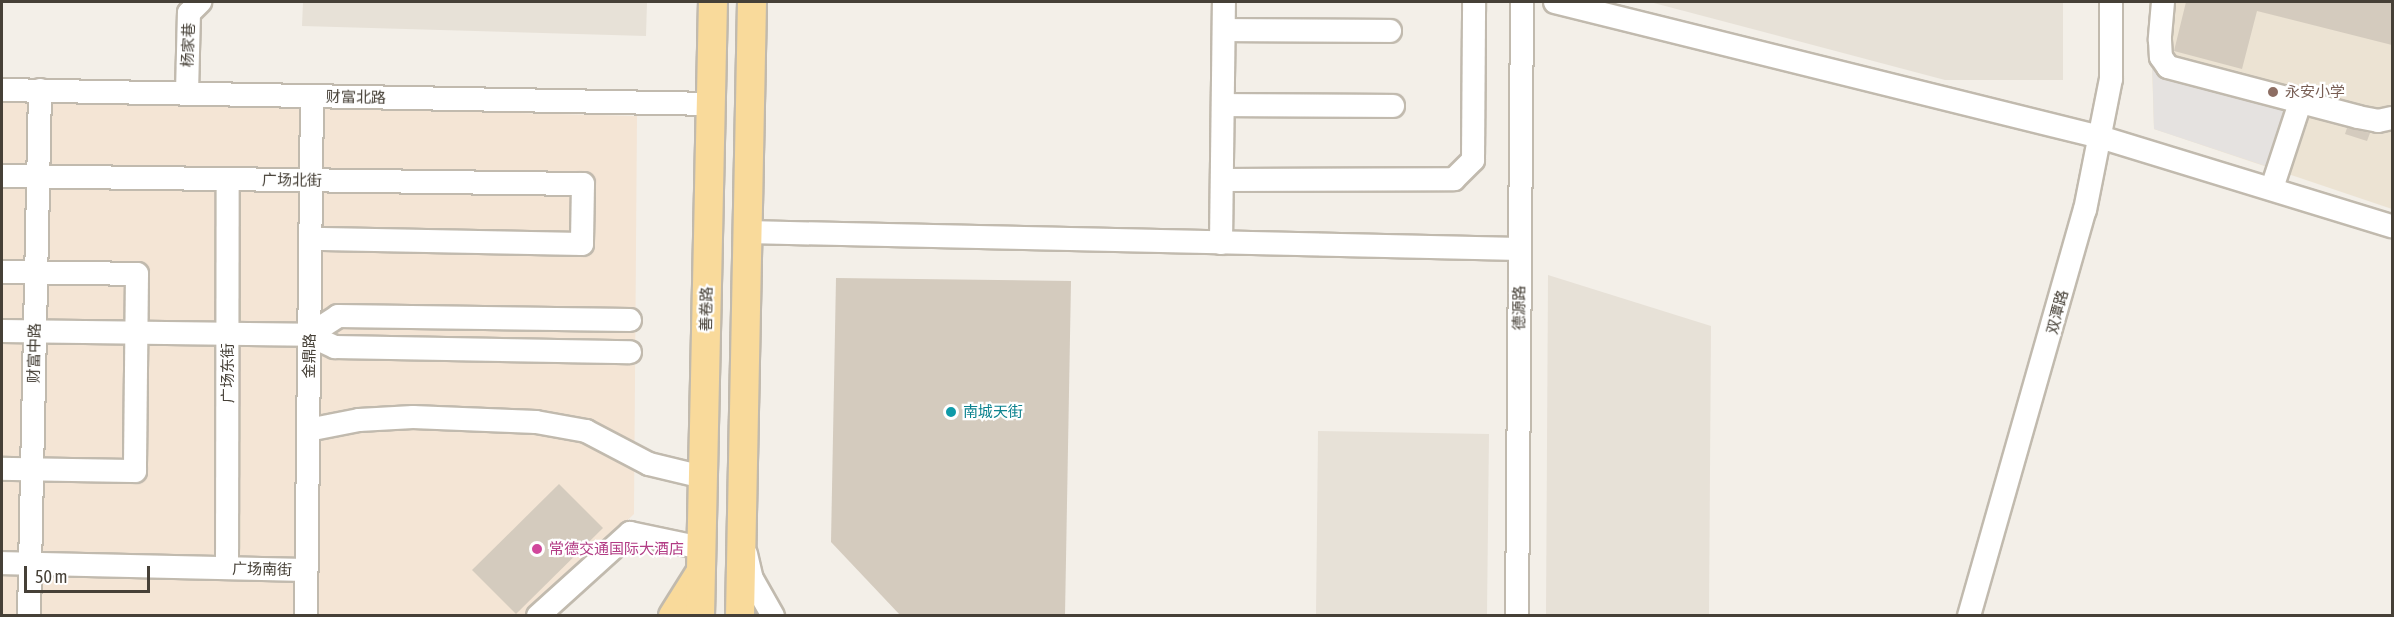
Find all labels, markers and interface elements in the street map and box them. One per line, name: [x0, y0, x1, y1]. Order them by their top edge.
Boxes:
street label: 杨家巷: [178, 22, 198, 68]
place label: 永安小学: [2285, 83, 2345, 101]
marker: 永安小学: [2266, 85, 2280, 99]
street label: 财富北路: [326, 87, 386, 107]
street label: 广场北街: [262, 170, 322, 190]
street label: 善卷路: [697, 286, 715, 332]
street label: 德源路: [1510, 286, 1528, 330]
street label: 双潭路: [2042, 288, 2072, 336]
street label: 财富中路: [24, 323, 44, 383]
street label: 金鼎路: [300, 333, 318, 379]
street label: 广场东街: [219, 343, 237, 403]
place label: 南城天街: [963, 403, 1023, 421]
marker: 南城天街: [944, 405, 958, 419]
place label: 常德交通国际大酒店: [549, 540, 684, 558]
marker: 常德交通国际大酒店: [530, 542, 544, 556]
scale bar: [27, 554, 153, 592]
street label: 广场南街: [232, 559, 292, 579]
text: 50 m: [35, 566, 67, 587]

